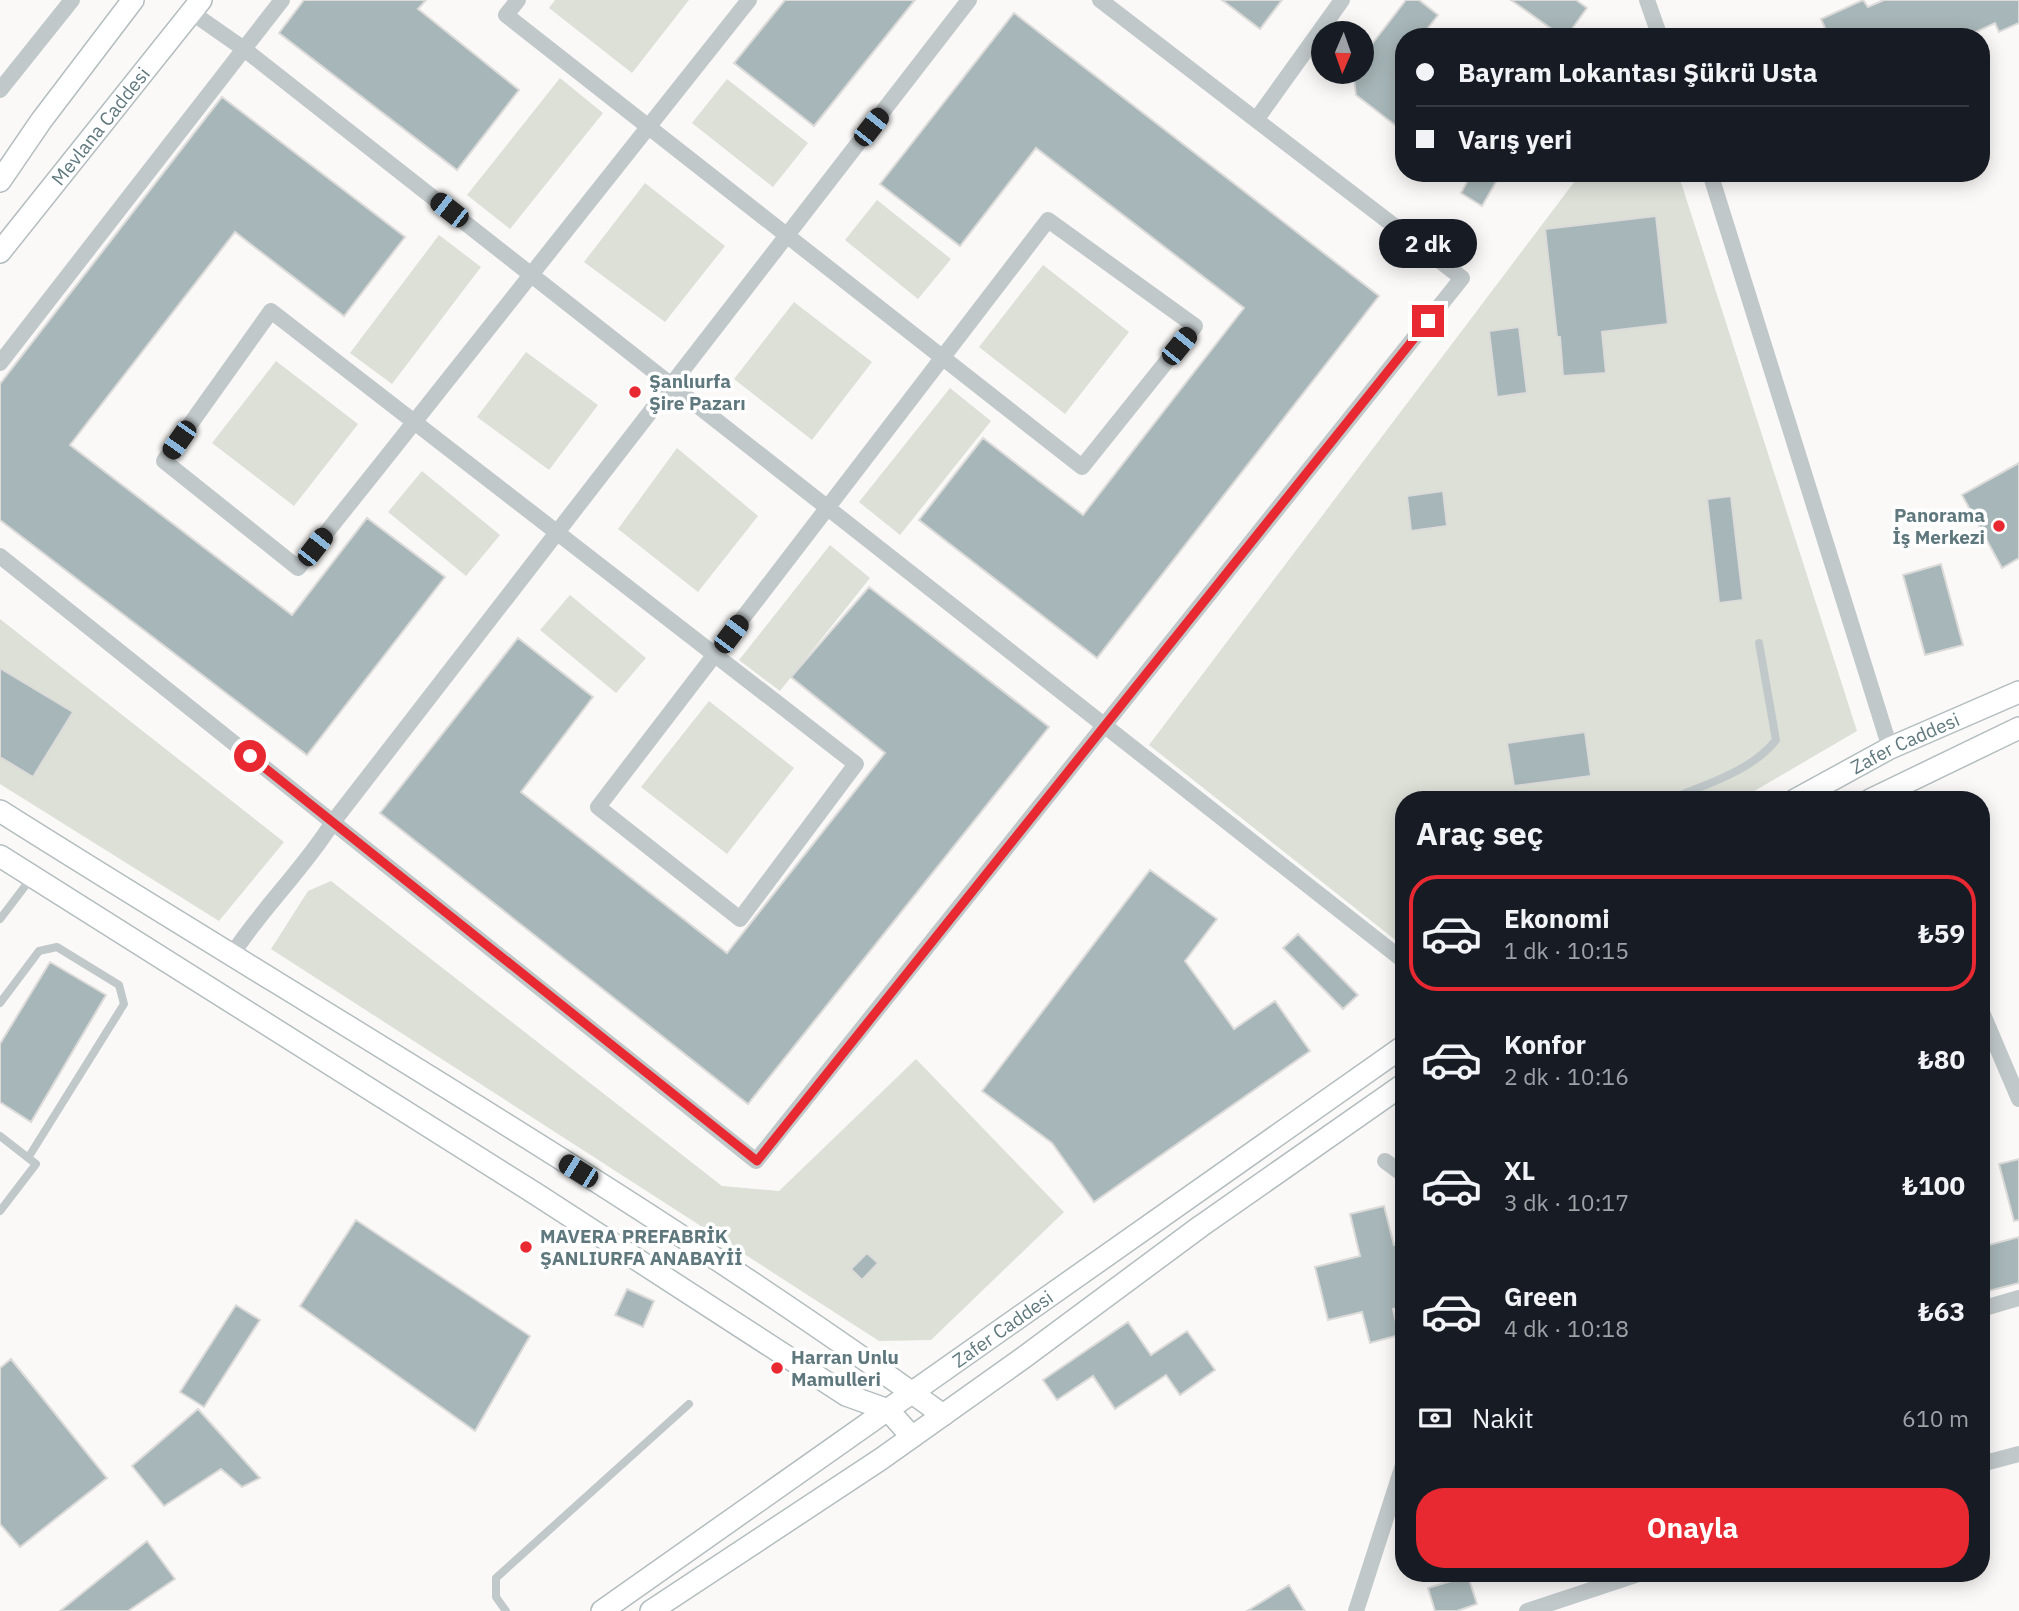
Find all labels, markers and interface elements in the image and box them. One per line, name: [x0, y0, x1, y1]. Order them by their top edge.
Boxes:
north arrow: [1311, 21, 1374, 84]
map controls: [1311, 21, 1374, 84]
text: Bayram Lokantası Şükrü Usta: [1458, 55, 1818, 89]
street label: Mevlana Caddesi: [46, 62, 155, 190]
car: [850, 104, 893, 150]
text: Varış yeri: [1458, 122, 1572, 156]
car: [426, 189, 473, 231]
callout: 2 dk: [1379, 219, 1477, 268]
text: 2 dk: [1405, 228, 1451, 258]
route end: [1412, 305, 1444, 337]
car: [1158, 323, 1201, 369]
place label: Şanlıurfa Şire Pazarı: [649, 369, 746, 415]
marker: Şanlıurfa Şire Pazarı: [627, 384, 643, 400]
car: [159, 417, 200, 463]
place label: Panorama İş Merkezi: [1893, 503, 1985, 549]
marker: Panorama İş Merkezi: [1991, 518, 2007, 534]
car: [294, 524, 337, 570]
car: [710, 611, 753, 657]
street label: Zafer Caddesi: [1846, 707, 1963, 779]
route start: [234, 740, 266, 772]
text: Araç seç: [1416, 812, 1543, 854]
text: Ekonomi: [1504, 901, 1610, 935]
icon: car: [1420, 902, 1483, 965]
text: ₺59: [1918, 916, 1965, 950]
text: 1 dk · 10:15: [1504, 935, 1629, 965]
text: Konfor: [1504, 1027, 1586, 1061]
icon: car: [1420, 1028, 1483, 1091]
text: ₺80: [1918, 1042, 1965, 1076]
text: 2 dk · 10:16: [1504, 1061, 1629, 1091]
car: [555, 1151, 602, 1191]
text: XL: [1504, 1153, 1535, 1187]
icon: car: [1420, 1154, 1483, 1217]
text: ₺100: [1902, 1168, 1965, 1202]
text: 3 dk · 10:17: [1504, 1187, 1629, 1217]
place label: MAVERA PREFABRİK ŞANLIURFA ANABAYİİ: [540, 1224, 742, 1270]
marker: MAVERA PREFABRİK ŞANLIURFA ANABAYİİ: [518, 1239, 534, 1255]
text: Green: [1504, 1279, 1578, 1313]
icon: car: [1420, 1280, 1483, 1343]
street label: Zafer Caddesi: [948, 1285, 1058, 1372]
text: ₺63: [1918, 1294, 1965, 1328]
text: 4 dk · 10:18: [1504, 1313, 1629, 1343]
place label: Harran Unlu Mamulleri: [791, 1345, 899, 1391]
marker: Harran Unlu Mamulleri: [769, 1360, 785, 1376]
icon: cash: [1416, 1399, 1454, 1437]
text: Nakit: [1472, 1401, 1534, 1435]
text: 610 m: [1902, 1403, 1969, 1433]
button: Onayla: [1416, 1488, 1969, 1568]

